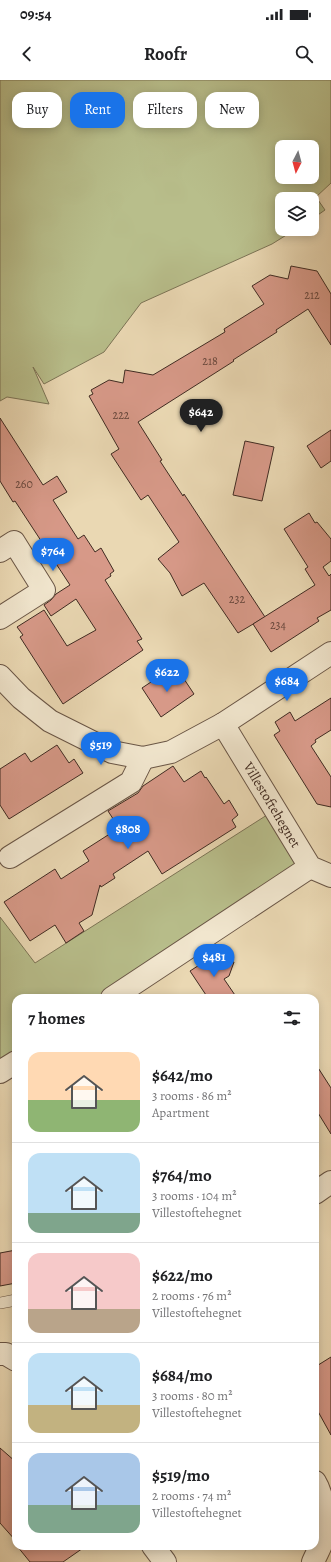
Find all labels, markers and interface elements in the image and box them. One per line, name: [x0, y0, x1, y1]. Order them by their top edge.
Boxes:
text: 09:54: [20, 4, 52, 24]
text: Roofr: [144, 42, 187, 66]
icon: back: [16, 43, 38, 65]
icon: search: [293, 43, 315, 65]
chip: Buy: [12, 92, 62, 128]
chip: Rent: [70, 92, 125, 128]
chip: Filters: [133, 92, 197, 128]
chip: New: [205, 92, 259, 128]
north arrow: [275, 140, 319, 184]
map controls: [275, 140, 319, 236]
button: layers: [275, 192, 319, 236]
house number: 212: [304, 287, 320, 303]
house number: 218: [202, 353, 218, 369]
pin: $642: [177, 399, 225, 433]
text: $642: [189, 403, 213, 420]
house number: 222: [112, 407, 130, 423]
house number: 260: [15, 476, 33, 492]
pin: $764: [29, 538, 77, 572]
text: $764: [41, 542, 65, 559]
house number: 232: [229, 591, 245, 607]
house number: 234: [270, 617, 287, 633]
pin: $622: [143, 659, 191, 693]
text: $622: [155, 663, 179, 680]
pin: $684: [263, 668, 311, 702]
text: $684: [275, 672, 299, 689]
pin: $519: [77, 732, 125, 766]
text: $519: [90, 736, 112, 753]
street label: Villestoftehegnet: [238, 758, 305, 852]
pin: $808: [104, 816, 152, 850]
text: $808: [115, 820, 141, 837]
pin: $481: [190, 944, 238, 978]
text: $481: [202, 948, 226, 965]
text: 7 homes: [28, 1007, 85, 1030]
icon: filters: [281, 1007, 303, 1029]
text: $642/mo: [152, 1064, 213, 1087]
icon: home: [60, 1068, 108, 1116]
text: 3 rooms · 86 m²: [152, 1087, 232, 1104]
text: Apartment: [152, 1104, 210, 1121]
text: $764/mo: [152, 1164, 212, 1187]
icon: home: [60, 1169, 108, 1217]
text: 3 rooms · 104 m²: [152, 1187, 236, 1204]
text: Villestoftehegnet: [152, 1204, 242, 1221]
text: $622/mo: [152, 1264, 213, 1287]
icon: home: [60, 1269, 108, 1317]
text: 2 rooms · 76 m²: [152, 1287, 231, 1304]
text: Villestoftehegnet: [152, 1304, 242, 1321]
text: $684/mo: [152, 1364, 213, 1387]
icon: home: [60, 1369, 108, 1417]
text: 3 rooms · 80 m²: [152, 1387, 232, 1404]
text: Villestoftehegnet: [152, 1404, 242, 1421]
text: $519/mo: [152, 1464, 210, 1487]
icon: home: [60, 1469, 108, 1517]
text: 2 rooms · 74 m²: [152, 1487, 231, 1504]
text: Villestoftehegnet: [152, 1504, 242, 1521]

